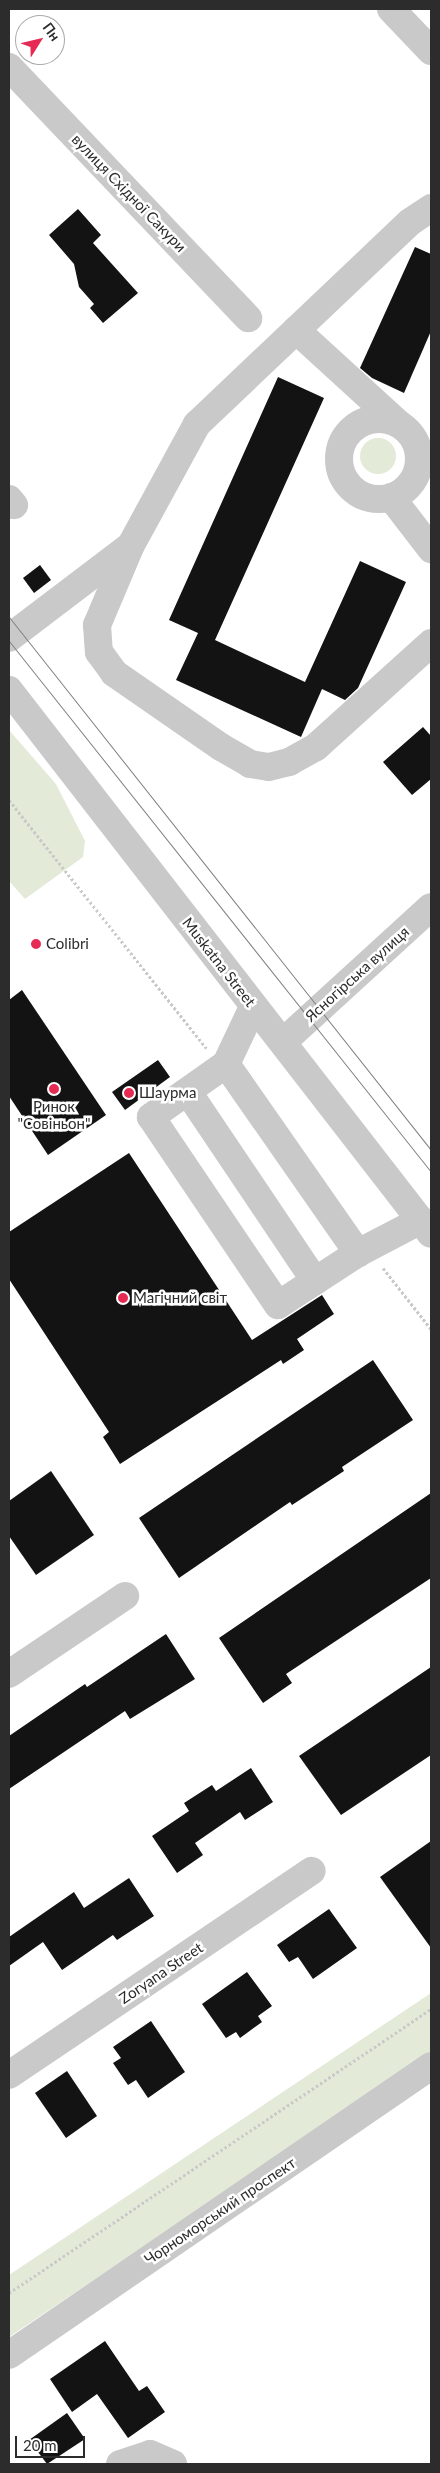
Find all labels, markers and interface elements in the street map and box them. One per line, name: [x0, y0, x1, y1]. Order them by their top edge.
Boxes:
north arrow: [15, 15, 65, 65]
text: Пн: [39, 19, 64, 44]
street label: вулиця Східної Сакури: [68, 130, 190, 256]
street label: Muskatna Street: [179, 914, 259, 1010]
street label: Ясногірська вулиця: [301, 923, 413, 1025]
place label: Colibri: [46, 935, 89, 953]
marker: Colibri: [30, 938, 42, 950]
marker: Ринок "Совіньон": [48, 1083, 60, 1095]
place label: Шаурма: [139, 1084, 196, 1102]
marker: Шаурма: [123, 1087, 135, 1099]
place label: Ринок "Совіньон": [17, 1097, 91, 1132]
place label: Магічний світ: [133, 1289, 227, 1307]
marker: Магічний світ: [117, 1292, 129, 1304]
street label: Zoryana Street: [116, 1938, 206, 2008]
street label: Чорноморський проспект: [141, 2154, 299, 2268]
scale bar: [18, 2426, 88, 2458]
text: 20 m: [23, 2436, 57, 2454]

